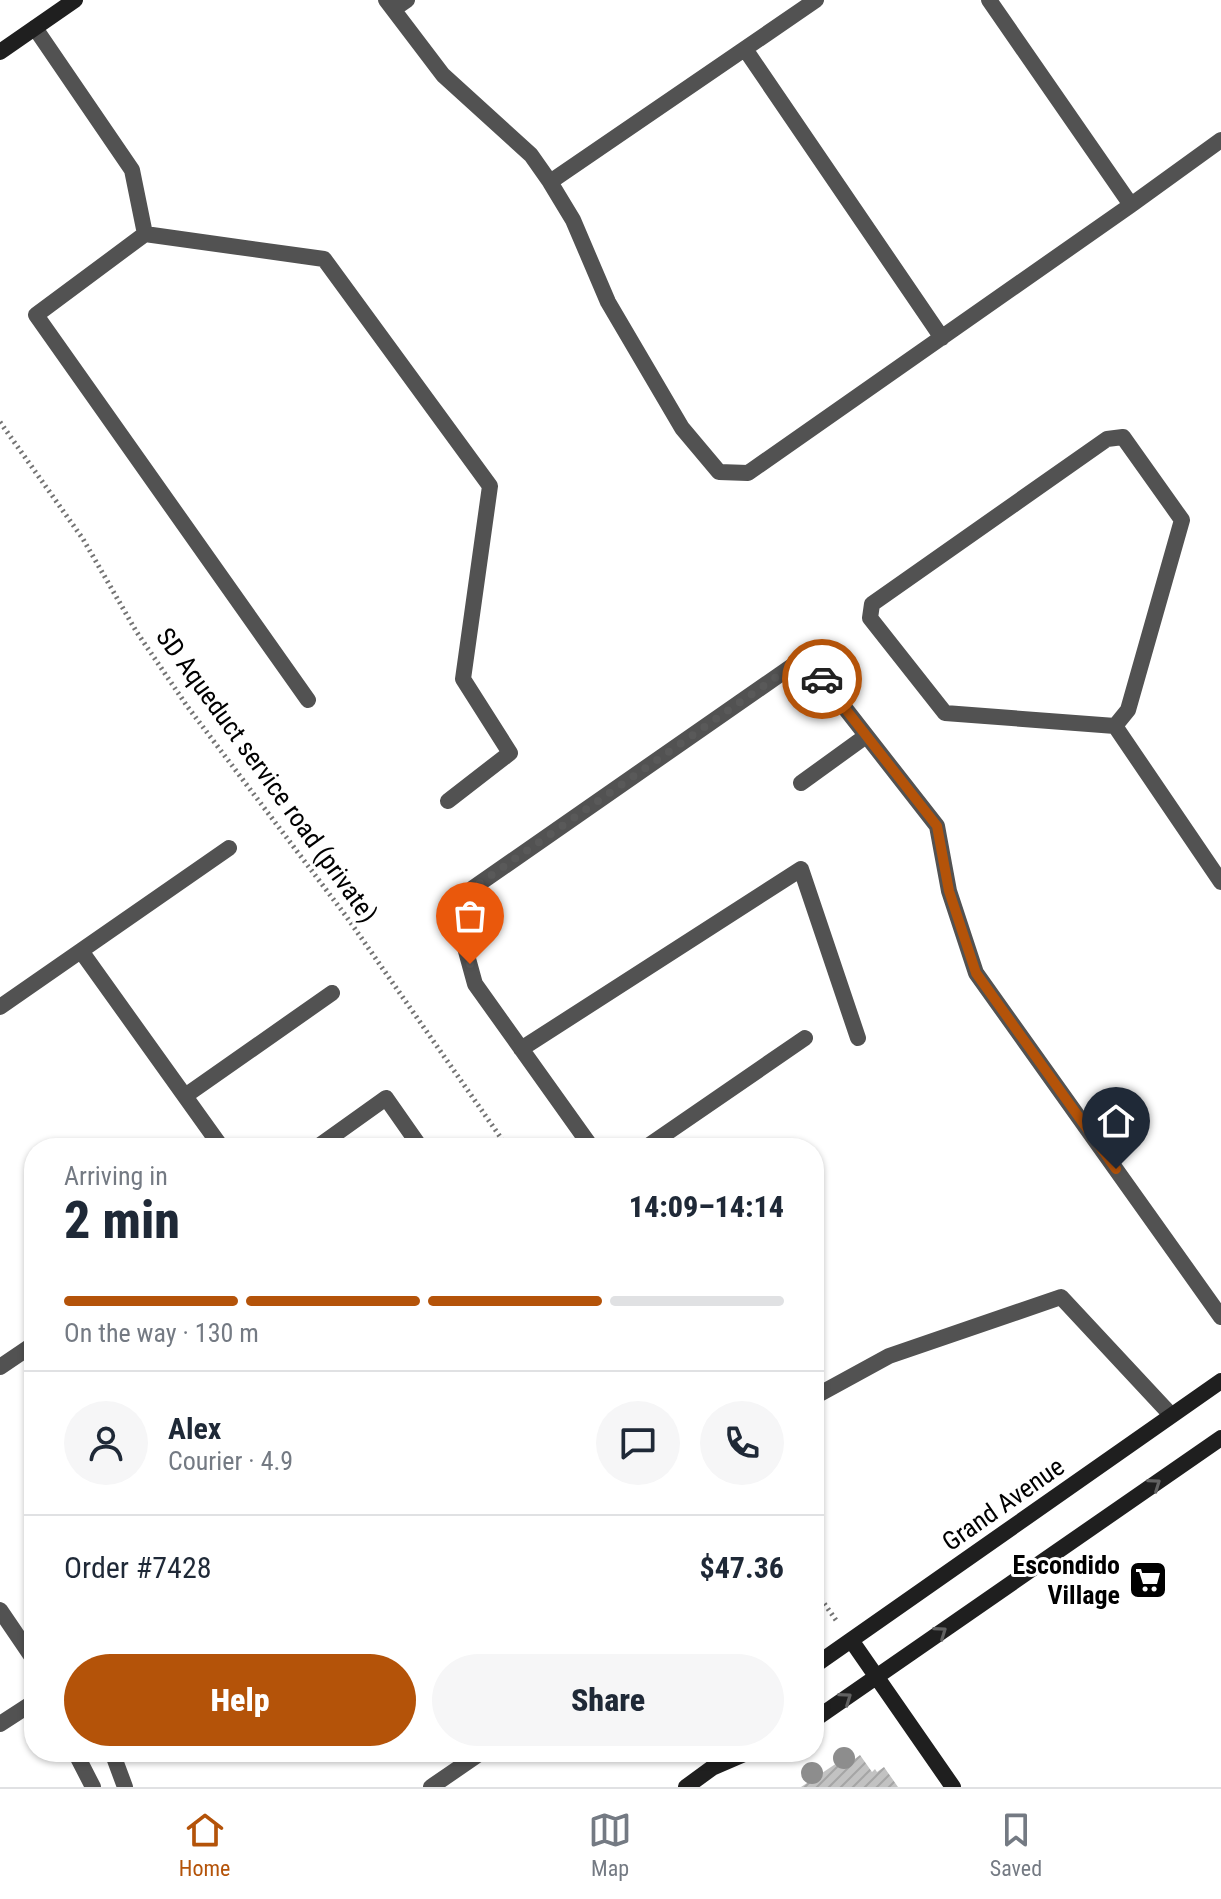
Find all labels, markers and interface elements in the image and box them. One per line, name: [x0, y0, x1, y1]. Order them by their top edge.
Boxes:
street label: SD Aqueduct service road (private): [150, 622, 384, 928]
courier: [782, 639, 862, 719]
icon: car: [800, 657, 844, 701]
pin: [436, 882, 504, 964]
icon: bag: [448, 894, 492, 938]
pin: [1082, 1087, 1150, 1169]
icon: home: [1094, 1099, 1138, 1143]
text: Arriving in: [64, 1161, 168, 1191]
text: 14:09–14:14: [629, 1189, 784, 1224]
text: 2 min: [64, 1190, 180, 1251]
text: On the way · 130 m: [64, 1318, 259, 1348]
button: person: [64, 1401, 148, 1485]
button: chat: [596, 1401, 680, 1485]
button: phone: [700, 1401, 784, 1485]
text: Alex: [168, 1411, 221, 1446]
text: Courier · 4.9: [168, 1446, 293, 1476]
street label: Grand Avenue: [936, 1451, 1070, 1557]
one-way arrow: [1147, 1479, 1161, 1494]
text: Order #7428: [64, 1550, 212, 1585]
text: $47.36: [699, 1550, 784, 1585]
place label: Escondido Village: [1012, 1550, 1120, 1610]
supermarket icon: Escondido Village: [1127, 1559, 1169, 1601]
one-way arrow: [933, 1627, 947, 1642]
button: Help: [64, 1654, 416, 1746]
button: Share: [432, 1654, 784, 1746]
one-way arrow: [837, 1693, 851, 1708]
tab: Home: [179, 1808, 230, 1881]
tab: Map: [588, 1808, 632, 1881]
tab: Saved: [990, 1808, 1042, 1881]

